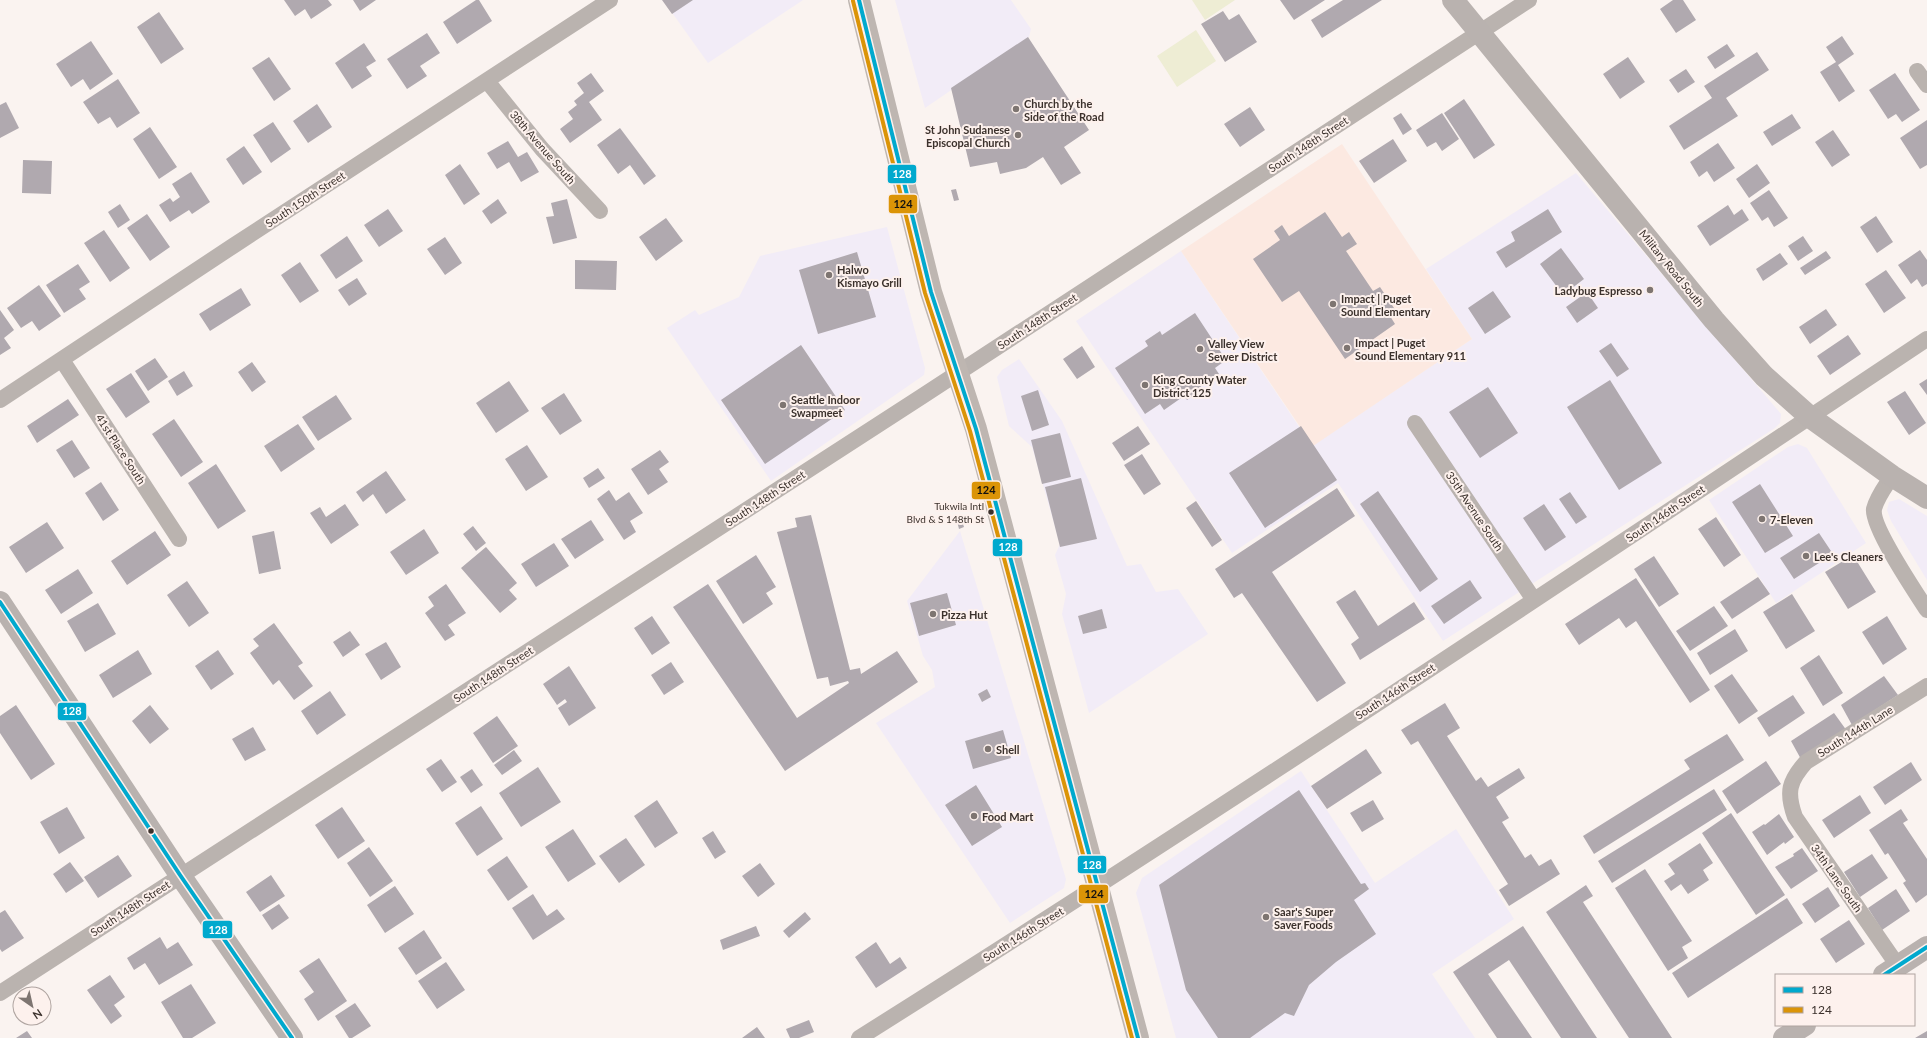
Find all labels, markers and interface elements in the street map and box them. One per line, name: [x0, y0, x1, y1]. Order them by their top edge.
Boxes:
place label: Church by the Side of the Road: [1024, 97, 1104, 123]
marker: Church by the Side of the Road: [1011, 104, 1021, 114]
street label: 38th Avenue South: [508, 108, 578, 186]
street label: South 148th Street: [1266, 113, 1350, 175]
place label: St John Sudanese Episcopal Church: [925, 123, 1010, 149]
marker: St John Sudanese Episcopal Church: [1013, 130, 1023, 140]
line badge: 128: [887, 164, 917, 184]
text: 128: [892, 167, 912, 180]
street label: South 150th Street: [263, 168, 347, 230]
line badge: 124: [888, 194, 918, 214]
text: 124: [893, 197, 913, 210]
street label: Military Road South: [1637, 227, 1707, 309]
place label: Halwo Kismayo Grill: [837, 263, 902, 289]
marker: Halwo Kismayo Grill: [824, 270, 834, 280]
place label: Ladybug Espresso: [1555, 284, 1642, 297]
marker: Ladybug Espresso: [1645, 285, 1655, 295]
street label: South 148th Street: [995, 290, 1079, 352]
place label: Impact | Puget Sound Elementary: [1341, 292, 1431, 318]
marker: Impact | Puget Sound Elementary: [1328, 299, 1338, 309]
place label: Impact | Puget Sound Elementary 911: [1355, 336, 1466, 362]
place label: Valley View Sewer District: [1207, 337, 1278, 363]
marker: Impact | Puget Sound Elementary 911: [1342, 343, 1352, 353]
marker: Valley View Sewer District: [1195, 344, 1205, 354]
place label: King County Water District 125: [1153, 373, 1247, 399]
marker: King County Water District 125: [1140, 380, 1150, 390]
place label: Seattle Indoor Swapmeet: [791, 393, 861, 419]
marker: Seattle Indoor Swapmeet: [778, 400, 788, 410]
street label: 41st Place South: [93, 411, 149, 487]
street label: South 148th Street: [723, 467, 807, 529]
street label: 35th Avenue South: [1444, 469, 1506, 553]
line badge: 124: [971, 481, 1001, 500]
street label: South 146th Street: [1623, 482, 1707, 544]
text: 124: [976, 483, 996, 496]
place label: Tukwila Intl Blvd & S 148th St: [907, 500, 984, 525]
marker: Tukwila Intl Blvd & S 148th St: [986, 507, 996, 517]
place label: 7-Eleven: [1770, 513, 1813, 526]
marker: 7-Eleven: [1757, 514, 1767, 524]
line badge: 128: [992, 538, 1023, 557]
text: 128: [998, 540, 1018, 553]
place label: Lee's Cleaners: [1814, 550, 1883, 563]
marker: Lee's Cleaners: [1801, 551, 1811, 561]
place label: Pizza Hut: [941, 608, 989, 621]
marker: Pizza Hut: [928, 609, 938, 619]
street label: South 148th Street: [451, 643, 535, 705]
street label: South 146th Street: [1353, 660, 1437, 722]
line badge: 128: [57, 702, 87, 721]
street label: South 144th Lane: [1815, 703, 1895, 759]
text: 128: [62, 704, 82, 717]
place label: Shell: [996, 743, 1020, 756]
marker: Shell: [983, 744, 993, 754]
place label: Food Mart: [982, 810, 1034, 823]
marker: Food Mart: [969, 811, 979, 821]
unlabelled marker: [146, 826, 156, 836]
street label: 34th Lane South: [1809, 842, 1865, 914]
line badge: 128: [1077, 855, 1107, 874]
text: 128: [1082, 858, 1102, 871]
street label: South 148th Street: [88, 877, 172, 939]
line badge: 124: [1078, 884, 1109, 904]
text: 124: [1084, 887, 1104, 900]
street label: South 146th Street: [980, 904, 1066, 964]
place label: Saar's Super Saver Foods: [1274, 905, 1334, 931]
marker: Saar's Super Saver Foods: [1261, 912, 1271, 922]
line badge: 128: [202, 920, 233, 939]
text: 128: [208, 923, 228, 936]
legend: [1775, 974, 1915, 1026]
text: 128: [1811, 982, 1832, 997]
north arrow: [12, 986, 52, 1026]
text: 124: [1811, 1002, 1832, 1017]
text: N: [31, 1007, 45, 1022]

